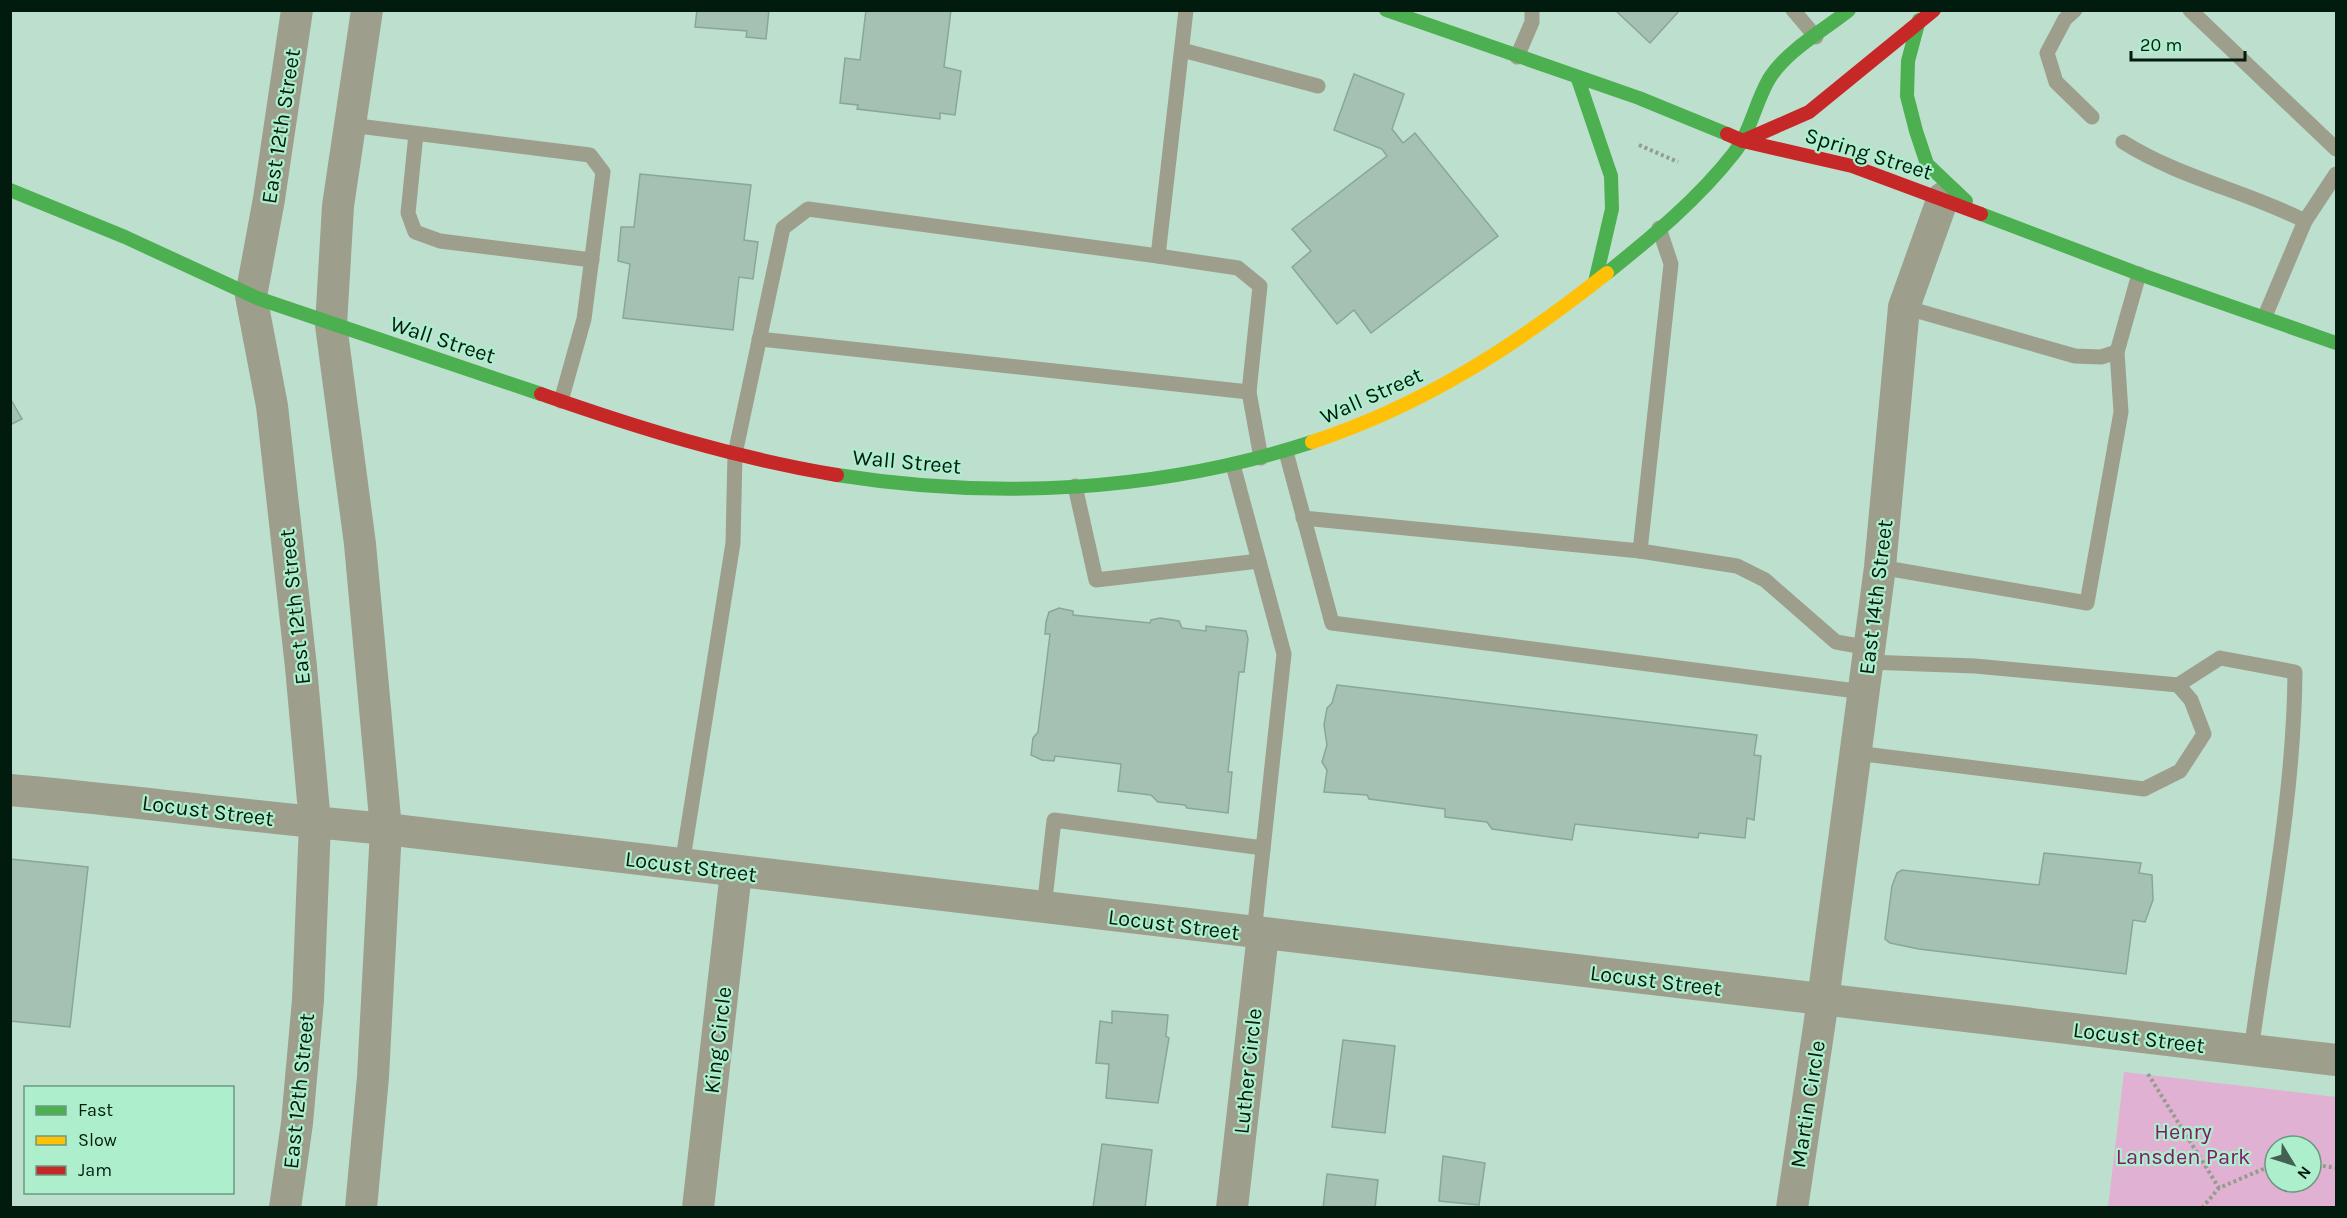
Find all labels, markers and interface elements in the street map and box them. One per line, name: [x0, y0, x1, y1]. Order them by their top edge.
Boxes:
scale bar: [2131, 24, 2245, 62]
text: 20 m: [2140, 34, 2182, 56]
street label: East 12th Street: [256, 47, 306, 206]
street label: Spring Street: [1802, 122, 1936, 186]
street label: Wall Street: [387, 311, 499, 369]
street label: Wall Street: [1316, 362, 1426, 430]
street label: Wall Street: [851, 444, 962, 480]
street label: East 14th Street: [1854, 518, 1898, 676]
street label: East 12th Street: [274, 528, 316, 686]
street label: Locust Street: [141, 790, 275, 832]
street label: Locust Street: [624, 846, 758, 888]
street label: Locust Street: [1107, 904, 1241, 946]
street label: Locust Street: [1589, 960, 1723, 1002]
street label: King Circle: [699, 985, 737, 1095]
street label: Luther Circle: [1228, 1007, 1268, 1135]
street label: East 12th Street: [278, 1012, 320, 1170]
street label: Locust Street: [2072, 1017, 2206, 1059]
street label: Martin Circle: [1785, 1038, 1831, 1170]
legend: [24, 1086, 234, 1194]
text: Fast: [78, 1099, 113, 1121]
park label: Henry Lansden Park: [2116, 1119, 2250, 1170]
text: Slow: [78, 1129, 117, 1151]
north arrow: [2263, 1134, 2323, 1194]
text: Jam: [78, 1159, 112, 1181]
text: N: [2293, 1163, 2315, 1183]

